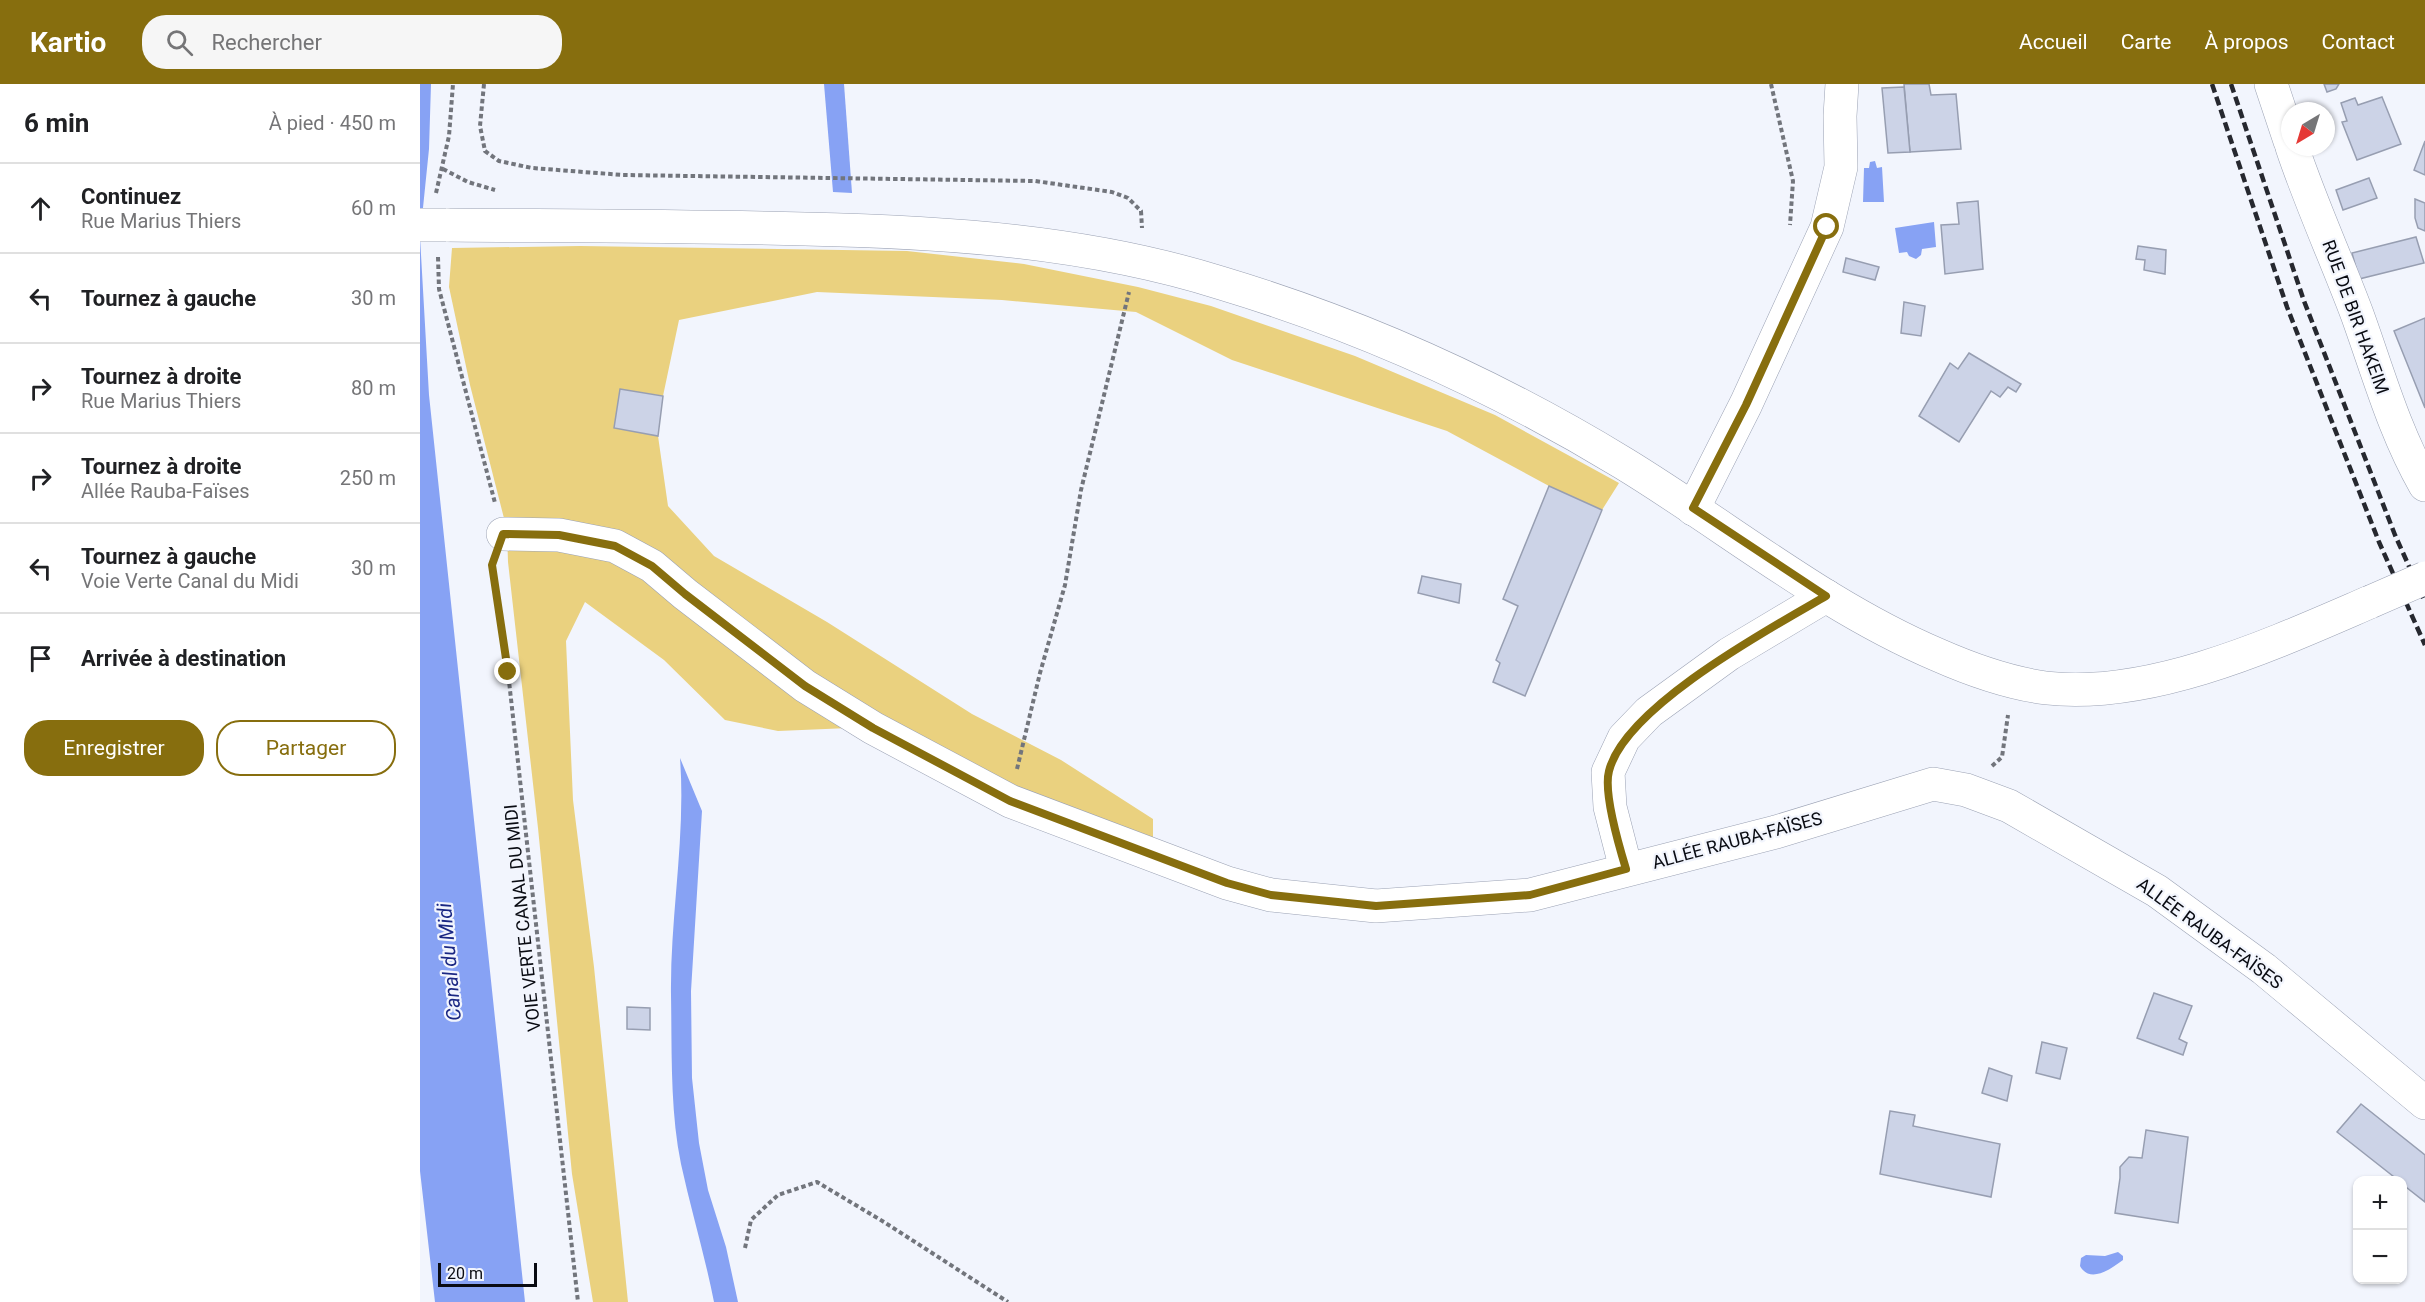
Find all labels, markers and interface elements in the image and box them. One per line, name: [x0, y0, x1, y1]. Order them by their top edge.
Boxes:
search box: [142, 15, 562, 69]
text: Kartio: [30, 26, 106, 59]
icon: search: [163, 26, 196, 59]
text: Rechercher: [211, 30, 322, 55]
text: Accueil: [2019, 30, 2088, 54]
text: Carte: [2121, 30, 2171, 54]
text: À propos: [2204, 30, 2289, 54]
text: Contact: [2322, 30, 2395, 54]
north arrow: [2281, 102, 2335, 156]
text: 6 min: [24, 108, 89, 138]
text: À pied · 450 m: [269, 111, 396, 135]
text: Continuez: [81, 184, 181, 209]
icon: ahead: [24, 192, 57, 225]
text: 60 m: [351, 196, 396, 220]
text: Rue Marius Thiers: [81, 209, 241, 233]
route start: [1813, 213, 1839, 239]
street label: RUE DE BIR HAKEIM: [2318, 237, 2394, 397]
icon: left: [24, 282, 57, 315]
text: Tournez à gauche: [81, 286, 256, 311]
text: 30 m: [351, 286, 396, 310]
text: Tournez à droite: [81, 364, 241, 389]
icon: right: [24, 372, 57, 405]
text: 80 m: [351, 376, 396, 400]
text: Rue Marius Thiers: [81, 389, 241, 413]
text: Tournez à droite: [81, 454, 241, 479]
icon: right: [24, 462, 57, 495]
text: 250 m: [340, 466, 396, 490]
text: Allée Rauba-Faïses: [81, 479, 250, 503]
text: Tournez à gauche: [81, 544, 256, 569]
icon: left: [24, 552, 57, 585]
text: 30 m: [351, 556, 396, 580]
text: Voie Verte Canal du Midi: [81, 569, 299, 593]
icon: arrive: [24, 642, 57, 675]
text: Arrivée à destination: [81, 646, 286, 671]
route end: [494, 658, 520, 684]
button: Enregistrer: [24, 720, 204, 776]
button: Partager: [216, 720, 396, 776]
street label: VOIE VERTE CANAL DU MIDI: [500, 803, 544, 1033]
street label: ALLÉE RAUBA-FAÏSES: [1650, 807, 1825, 873]
street label: ALLÉE RAUBA-FAÏSES: [2133, 873, 2287, 993]
water label: Canal du Midi: [432, 902, 466, 1022]
map controls: [2353, 1176, 2407, 1284]
button: +: [2353, 1176, 2407, 1230]
button: −: [2353, 1230, 2407, 1284]
scale bar: [438, 1260, 537, 1288]
text: 20 m: [447, 1264, 483, 1283]

